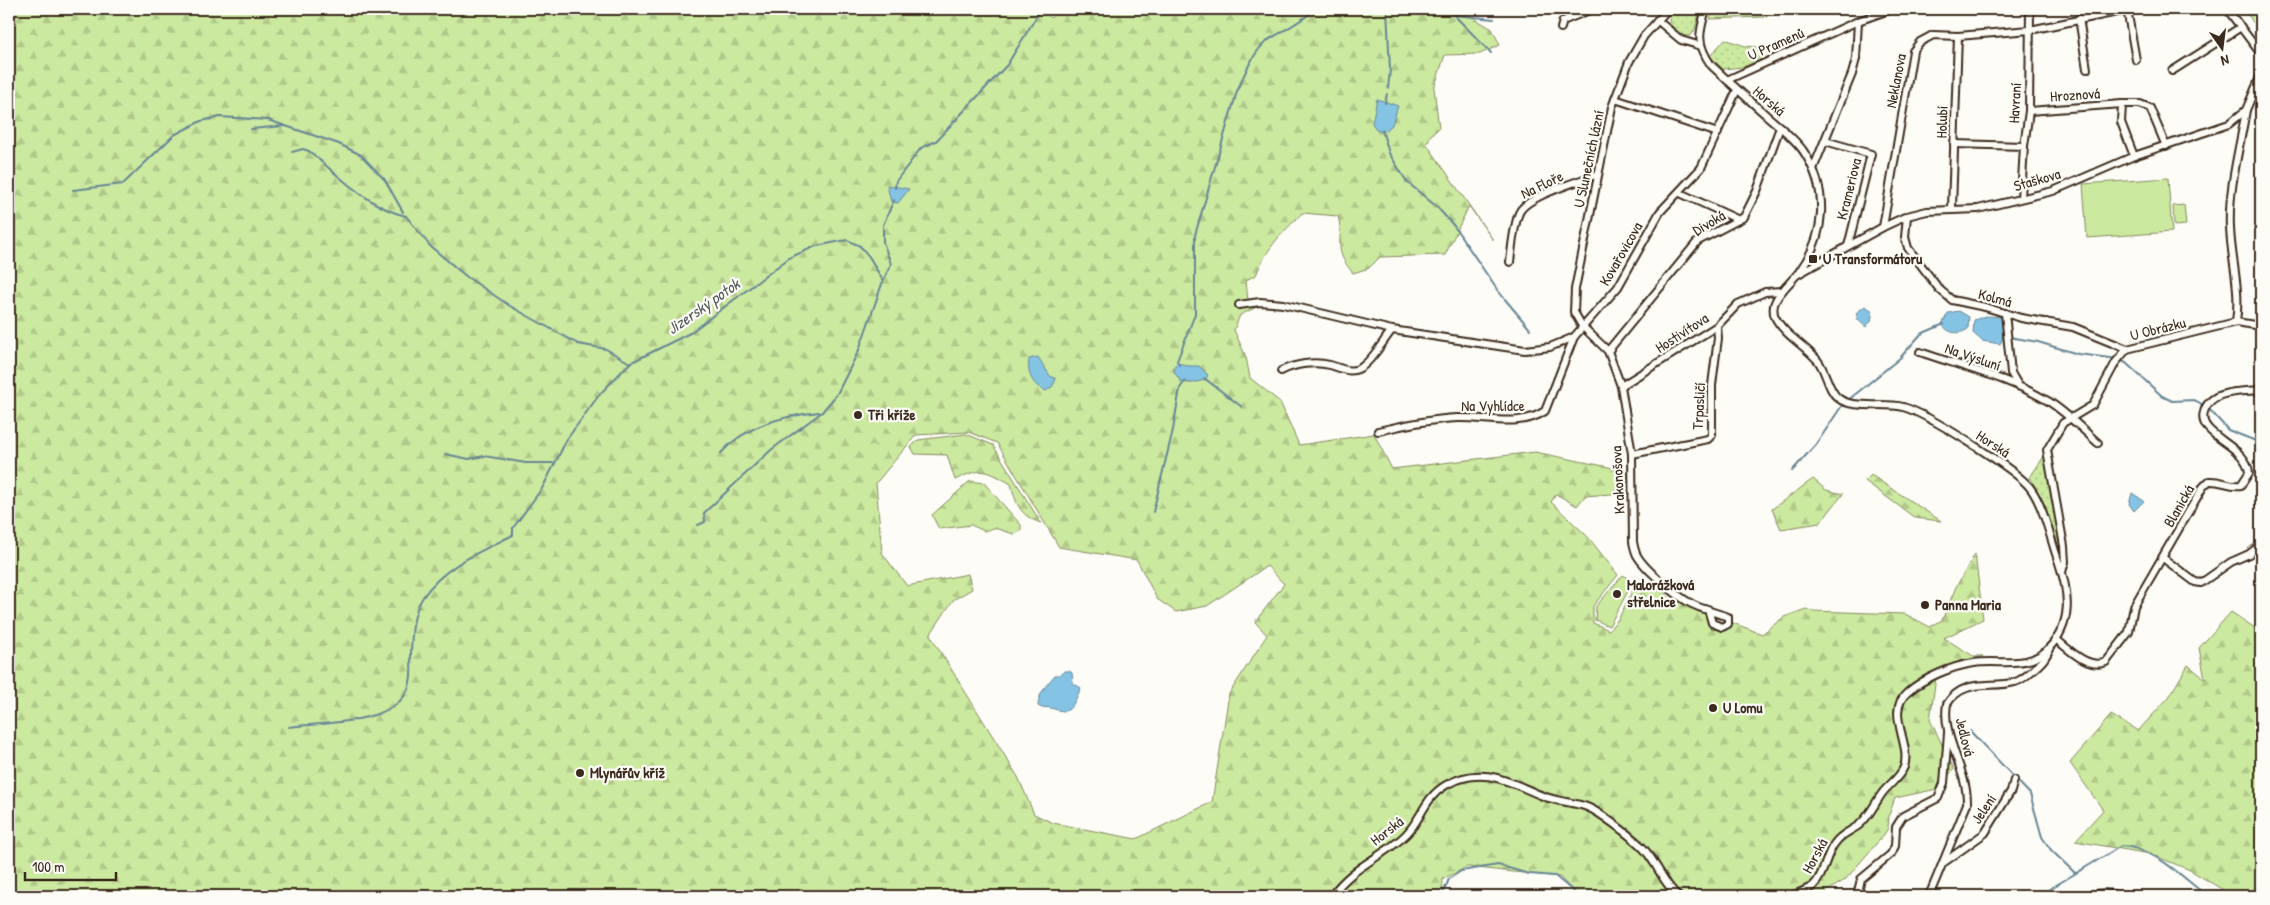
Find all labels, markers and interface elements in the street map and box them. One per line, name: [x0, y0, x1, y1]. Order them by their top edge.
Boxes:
street label: U Pramenů: [1744, 22, 1807, 65]
north arrow: [2198, 22, 2248, 72]
text: N: [2219, 51, 2231, 71]
street label: Neklanova: [1880, 52, 1911, 110]
street label: Horská: [1749, 81, 1790, 121]
street label: Havraní: [2003, 82, 2026, 124]
street label: Hroznová: [2049, 82, 2101, 107]
street label: Holubí: [1930, 105, 1953, 139]
street label: U Slunečních lázní: [1568, 108, 1609, 210]
street label: Krameriova: [1831, 156, 1866, 222]
street label: Staškova: [2011, 163, 2063, 196]
street label: Na Floře: [1517, 165, 1567, 204]
street label: Divoká: [1688, 205, 1729, 240]
street label: Kovařovicova: [1594, 218, 1647, 290]
place label: U Transformátoru: [1823, 248, 1923, 269]
marker: U Transformátoru: [1807, 253, 1819, 265]
water label: Jizerský potok: [662, 272, 745, 339]
street label: Kolmá: [1976, 283, 2014, 312]
street label: Hostivítova: [1651, 307, 1713, 358]
street label: U Obrázku: [2128, 311, 2188, 346]
street label: Na Výsluní: [1942, 337, 2004, 376]
street label: Trpasličí: [1687, 382, 1710, 430]
street label: Na Vyhlídce: [1461, 395, 1525, 416]
place label: Tři kříže: [867, 404, 915, 425]
marker: Tři kříže: [852, 409, 864, 421]
street label: Horská: [1972, 425, 2014, 462]
street label: Krakonošova: [1605, 445, 1630, 515]
street label: Blanická: [2158, 481, 2199, 531]
place label: Malorážková střelnice: [1627, 574, 1694, 612]
marker: Malorážková střelnice: [1611, 588, 1623, 600]
place label: Panna Maria: [1935, 594, 2001, 615]
marker: Panna Maria: [1919, 599, 1931, 611]
place label: U Lomu: [1723, 697, 1764, 718]
marker: U Lomu: [1707, 702, 1719, 714]
street label: Jedlová: [1951, 715, 1980, 759]
place label: Mlynářův kříž: [590, 762, 666, 784]
marker: Mlynářův kříž: [574, 767, 586, 779]
street label: Jelení: [1966, 790, 2001, 828]
street label: Horská: [1366, 811, 1408, 850]
street label: Horská: [1797, 835, 1833, 877]
scale bar: [25, 850, 116, 882]
text: 100 m: [32, 856, 65, 877]

